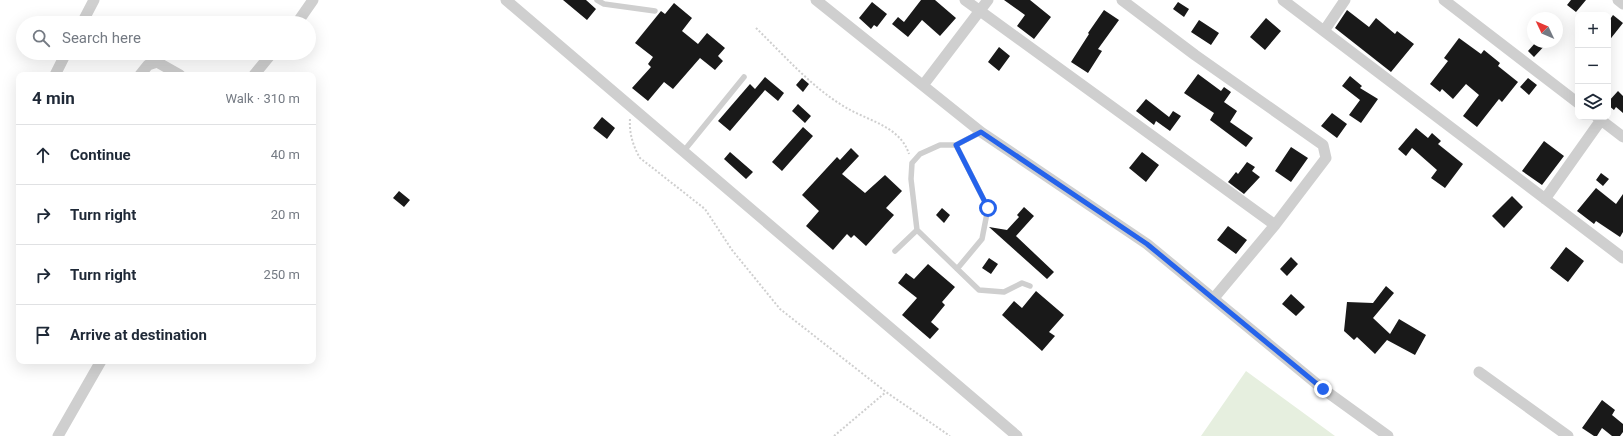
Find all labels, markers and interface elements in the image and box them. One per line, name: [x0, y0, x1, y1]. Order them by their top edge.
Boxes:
north arrow: [1527, 12, 1563, 48]
map controls: [1575, 12, 1611, 120]
button: +: [1575, 12, 1611, 48]
search box: [16, 16, 316, 60]
icon: search: [30, 27, 52, 49]
text: Search here: [62, 29, 141, 47]
button: −: [1575, 48, 1611, 84]
button: layers: [1575, 84, 1611, 120]
text: 4 min: [32, 88, 75, 108]
text: Walk · 310 m: [225, 91, 300, 106]
icon: ahead: [32, 144, 54, 166]
text: Continue: [70, 146, 131, 164]
text: 40 m: [271, 147, 300, 162]
route start: [979, 199, 997, 217]
icon: right: [32, 204, 54, 226]
text: Turn right: [70, 206, 136, 224]
text: 20 m: [271, 207, 300, 222]
icon: right: [32, 264, 54, 286]
text: Turn right: [70, 266, 136, 284]
text: 250 m: [263, 267, 300, 282]
icon: arrive: [32, 324, 54, 346]
text: Arrive at destination: [70, 326, 207, 344]
route end: [1314, 380, 1332, 398]

